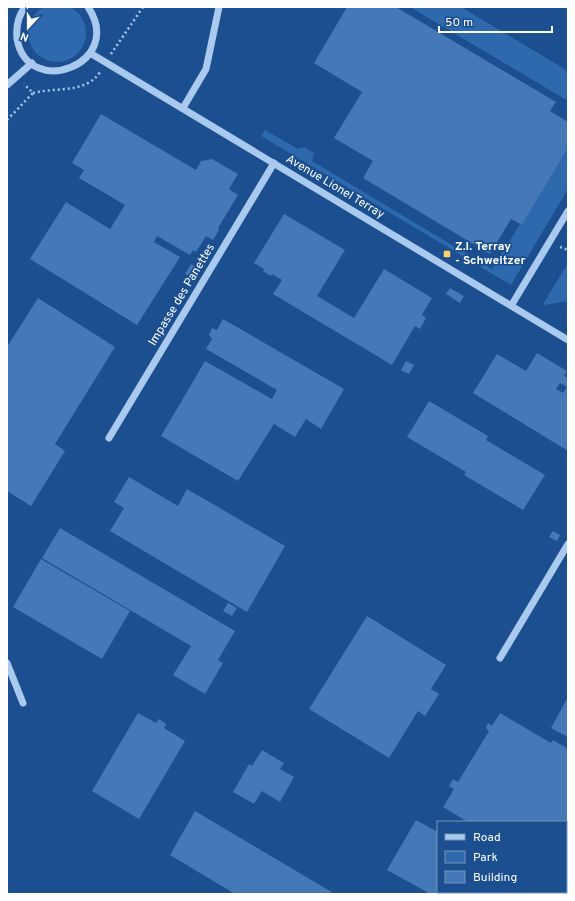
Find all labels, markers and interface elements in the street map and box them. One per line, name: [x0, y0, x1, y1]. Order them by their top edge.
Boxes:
north arrow: [8, 8, 48, 48]
scale bar: [439, 8, 552, 34]
text: 50 m: [445, 15, 473, 31]
text: N: [19, 28, 31, 44]
street label: Avenue Lionel Terray: [283, 151, 387, 223]
place label: Z.I. Terray - Schweitzer: [455, 239, 525, 269]
street label: Impasse des Panettes: [145, 241, 219, 349]
marker: Z.I. Terray - Schweitzer: [442, 249, 452, 259]
legend: [437, 821, 567, 893]
text: Road: [473, 830, 501, 846]
text: Park: [473, 850, 498, 866]
text: Building: [473, 870, 517, 886]

